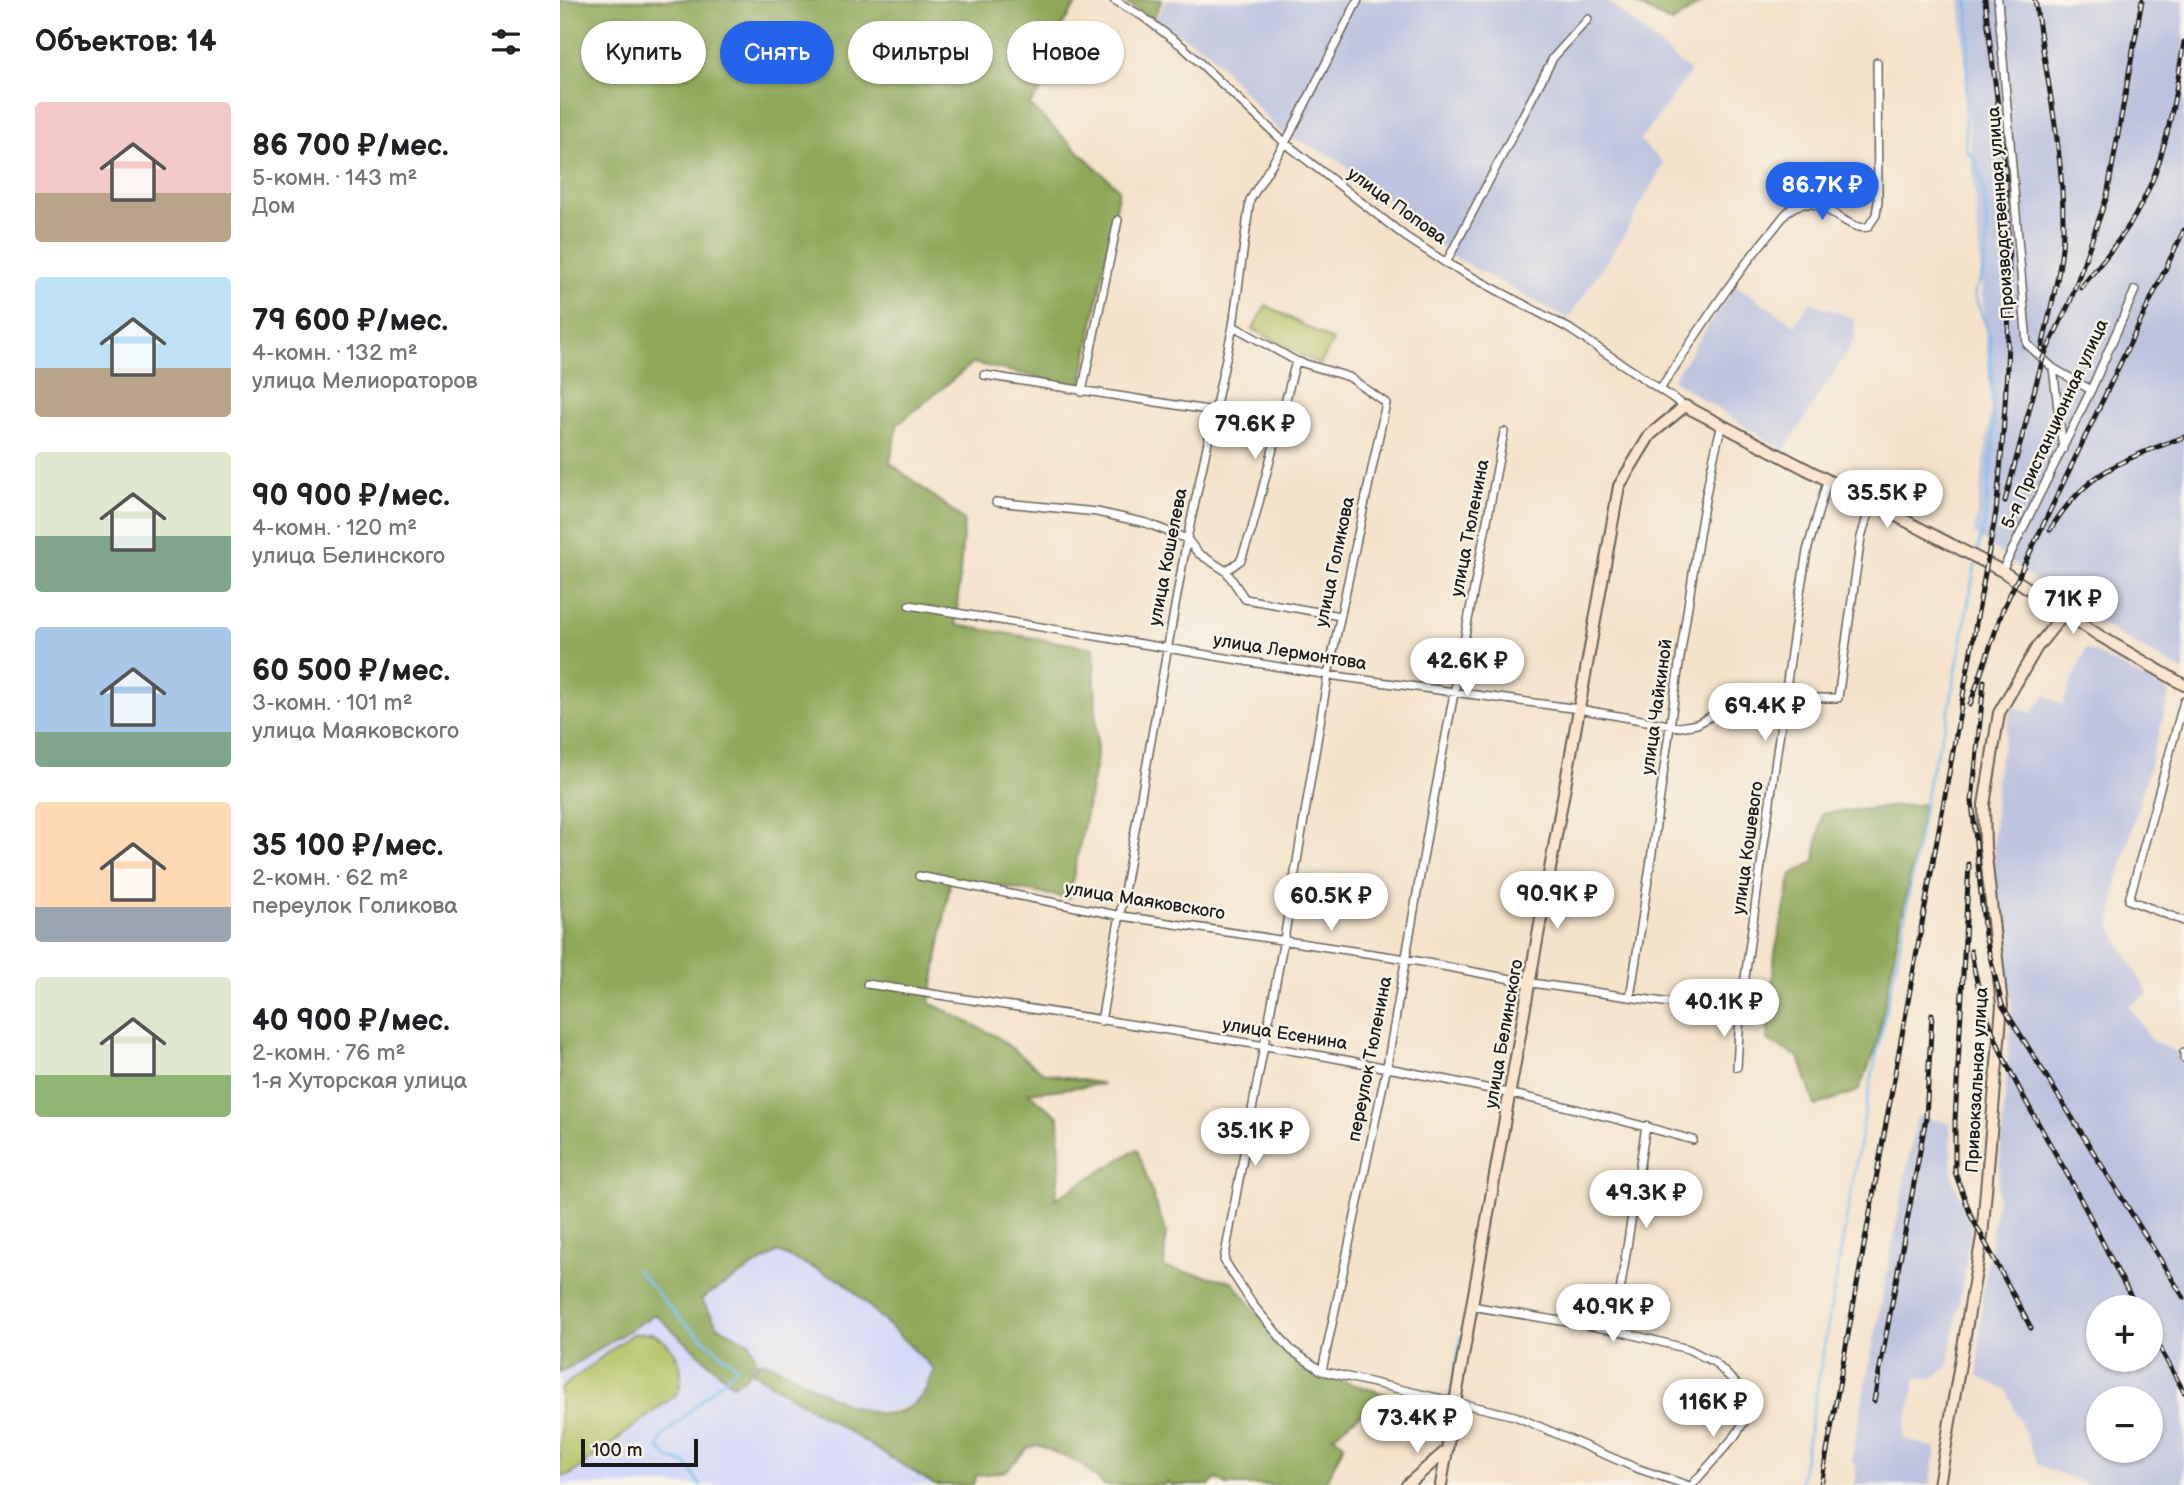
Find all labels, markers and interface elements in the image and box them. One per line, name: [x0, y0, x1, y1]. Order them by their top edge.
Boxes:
chip: Купить: [581, 21, 706, 84]
chip: Снять: [720, 21, 834, 84]
chip: Фильтры: [848, 21, 993, 84]
chip: Новое: [1007, 21, 1124, 84]
icon: filters: [487, 23, 525, 61]
text: Объектов: 14: [35, 24, 217, 60]
street label: Производственная улица: [1983, 106, 2019, 320]
text: 86 700 ₽/мес.: [252, 128, 449, 164]
icon: home: [91, 130, 175, 214]
pin: 86.7K ₽: [1757, 162, 1887, 222]
street label: улица Попова: [1343, 163, 1451, 249]
text: 5-комн. · 143 m²: [252, 164, 417, 192]
text: 86.7K ₽: [1782, 171, 1862, 199]
text: Дом: [252, 192, 295, 220]
text: 79 600 ₽/мес.: [252, 303, 448, 339]
icon: home: [91, 305, 175, 389]
street label: 5-я Пристанционная улица: [1997, 316, 2113, 532]
text: 4-комн. · 132 m²: [252, 339, 418, 367]
text: улица Мелиораторов: [252, 367, 478, 395]
pin: 79.6K ₽: [1190, 402, 1320, 461]
text: 79.6K ₽: [1215, 410, 1295, 438]
street label: улица Тюленина: [1446, 457, 1494, 599]
pin: 35.5K ₽: [1822, 470, 1952, 530]
text: 90 900 ₽/мес.: [252, 478, 450, 514]
text: 35.5K ₽: [1847, 479, 1927, 507]
icon: home: [91, 480, 175, 564]
street label: улица Кошелева: [1144, 486, 1192, 628]
street label: улица Голикова: [1311, 495, 1359, 629]
text: 4-комн. · 120 m²: [252, 514, 417, 542]
text: улица Белинского: [252, 542, 445, 570]
pin: 71K ₽: [2024, 576, 2122, 636]
text: 71K ₽: [2044, 585, 2102, 613]
street label: улица Лермонтова: [1212, 629, 1369, 675]
pin: 42.6K ₽: [1402, 638, 1532, 698]
street label: улица Чайкиной: [1637, 638, 1677, 776]
text: 42.6K ₽: [1426, 647, 1508, 675]
text: 60 500 ₽/мес.: [252, 653, 450, 689]
icon: home: [91, 655, 175, 739]
pin: 69.4K ₽: [1700, 684, 1830, 743]
text: 3-комн. · 101 m²: [252, 689, 413, 717]
text: 69.4K ₽: [1724, 692, 1806, 720]
text: улица Маяковского: [252, 717, 459, 745]
street label: улица Кошевого: [1728, 780, 1768, 916]
text: 35 100 ₽/мес.: [252, 828, 443, 864]
icon: home: [91, 830, 175, 914]
text: 2-комн. · 62 m²: [252, 864, 408, 892]
pin: 90.9K ₽: [1492, 872, 1622, 931]
pin: 60.5K ₽: [1266, 874, 1396, 933]
street label: улица Маяковского: [1063, 878, 1227, 924]
text: 90.9K ₽: [1516, 880, 1598, 908]
text: 60.5K ₽: [1290, 882, 1372, 910]
text: переулок Голикова: [252, 892, 458, 920]
street label: улица Белинского: [1481, 958, 1527, 1110]
street label: переулок Тюленина: [1344, 974, 1396, 1143]
pin: 40.1K ₽: [1659, 979, 1789, 1039]
street label: Привокзальная улица: [1962, 986, 1992, 1173]
text: 40.1K ₽: [1685, 988, 1763, 1016]
text: 40 900 ₽/мес.: [252, 1003, 450, 1039]
icon: home: [91, 1005, 175, 1089]
street label: улица Есенина: [1221, 1014, 1349, 1054]
text: 2-комн. · 76 m²: [252, 1039, 405, 1067]
text: 1-я Хуторская улица: [252, 1067, 467, 1095]
pin: 35.1K ₽: [1190, 1108, 1320, 1168]
text: 35.1K ₽: [1217, 1117, 1293, 1145]
pin: 49.3K ₽: [1581, 1170, 1711, 1230]
text: 49.3K ₽: [1606, 1179, 1686, 1207]
pin: 40.9K ₽: [1548, 1284, 1678, 1344]
text: 40.9K ₽: [1572, 1293, 1654, 1321]
map controls: [2086, 1295, 2163, 1463]
button: +: [2086, 1295, 2163, 1372]
pin: 116K ₽: [1656, 1380, 1770, 1439]
button: −: [2086, 1386, 2163, 1463]
text: 116K ₽: [1679, 1388, 1747, 1416]
pin: 73.4K ₽: [1352, 1396, 1482, 1455]
text: 73.4K ₽: [1377, 1404, 1457, 1432]
scale bar: [581, 1436, 698, 1468]
text: 100 m: [592, 1439, 643, 1462]

